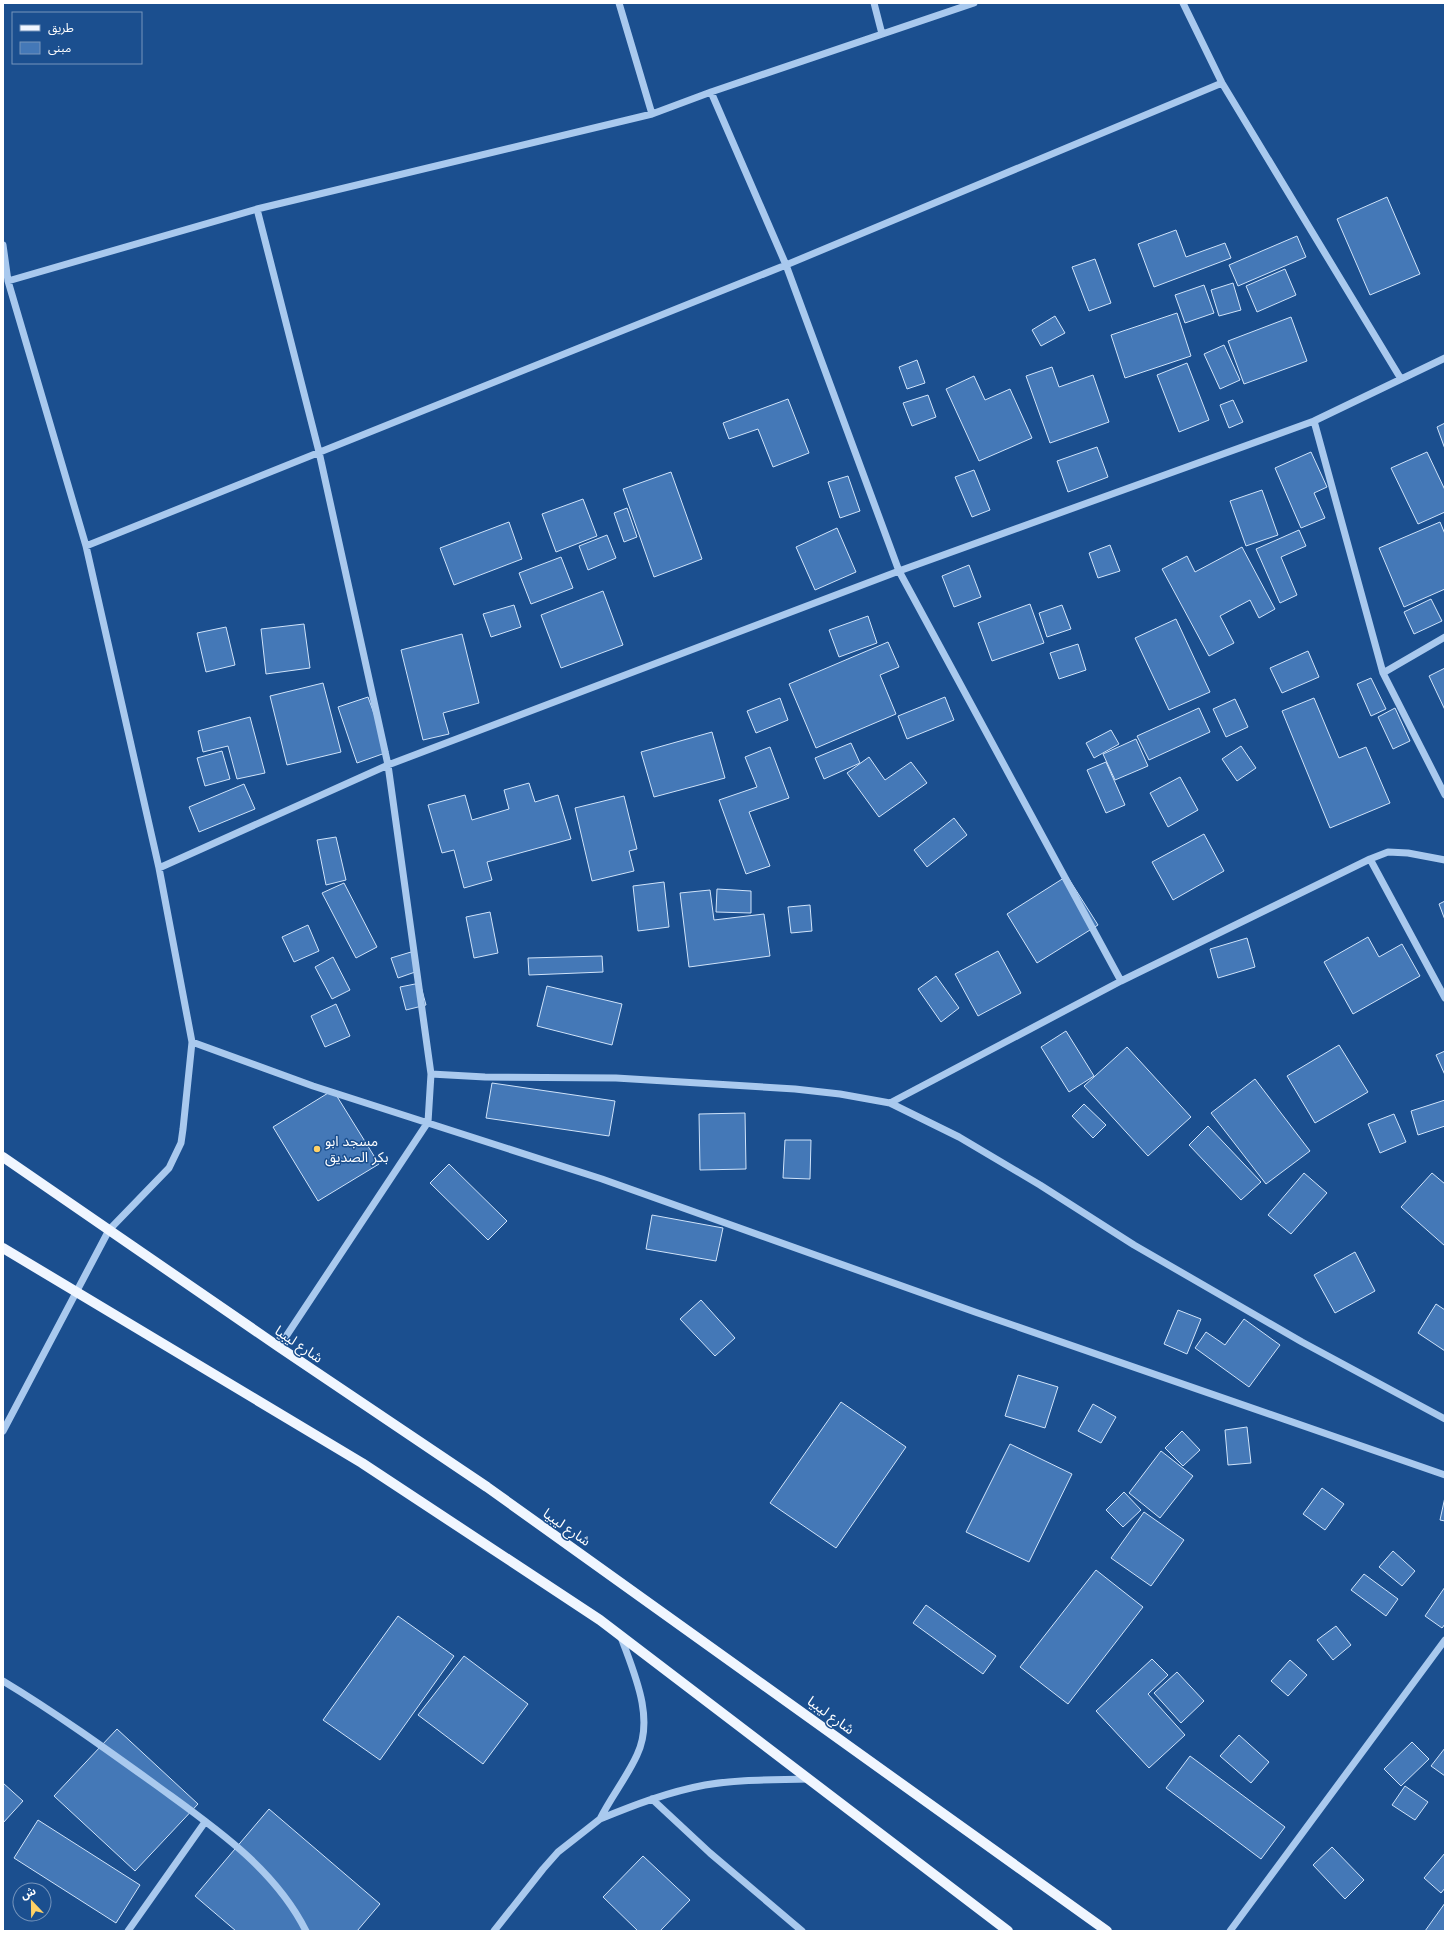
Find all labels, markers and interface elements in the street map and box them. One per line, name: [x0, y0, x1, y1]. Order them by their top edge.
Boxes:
legend: [12, 12, 142, 64]
text: طريق: [48, 21, 74, 36]
text: مبنى: [48, 41, 71, 55]
place label: مسجد ابو بكر الصديق: [325, 1133, 389, 1167]
marker: مسجد ابو بكر الصديق: [312, 1144, 322, 1154]
street label: شارع ليبيا: [270, 1322, 326, 1368]
street label: شارع ليبيا: [539, 1505, 594, 1552]
street label: شارع ليبيا: [803, 1693, 858, 1740]
north arrow: [12, 1882, 52, 1922]
text: ش: [19, 1884, 38, 1902]

